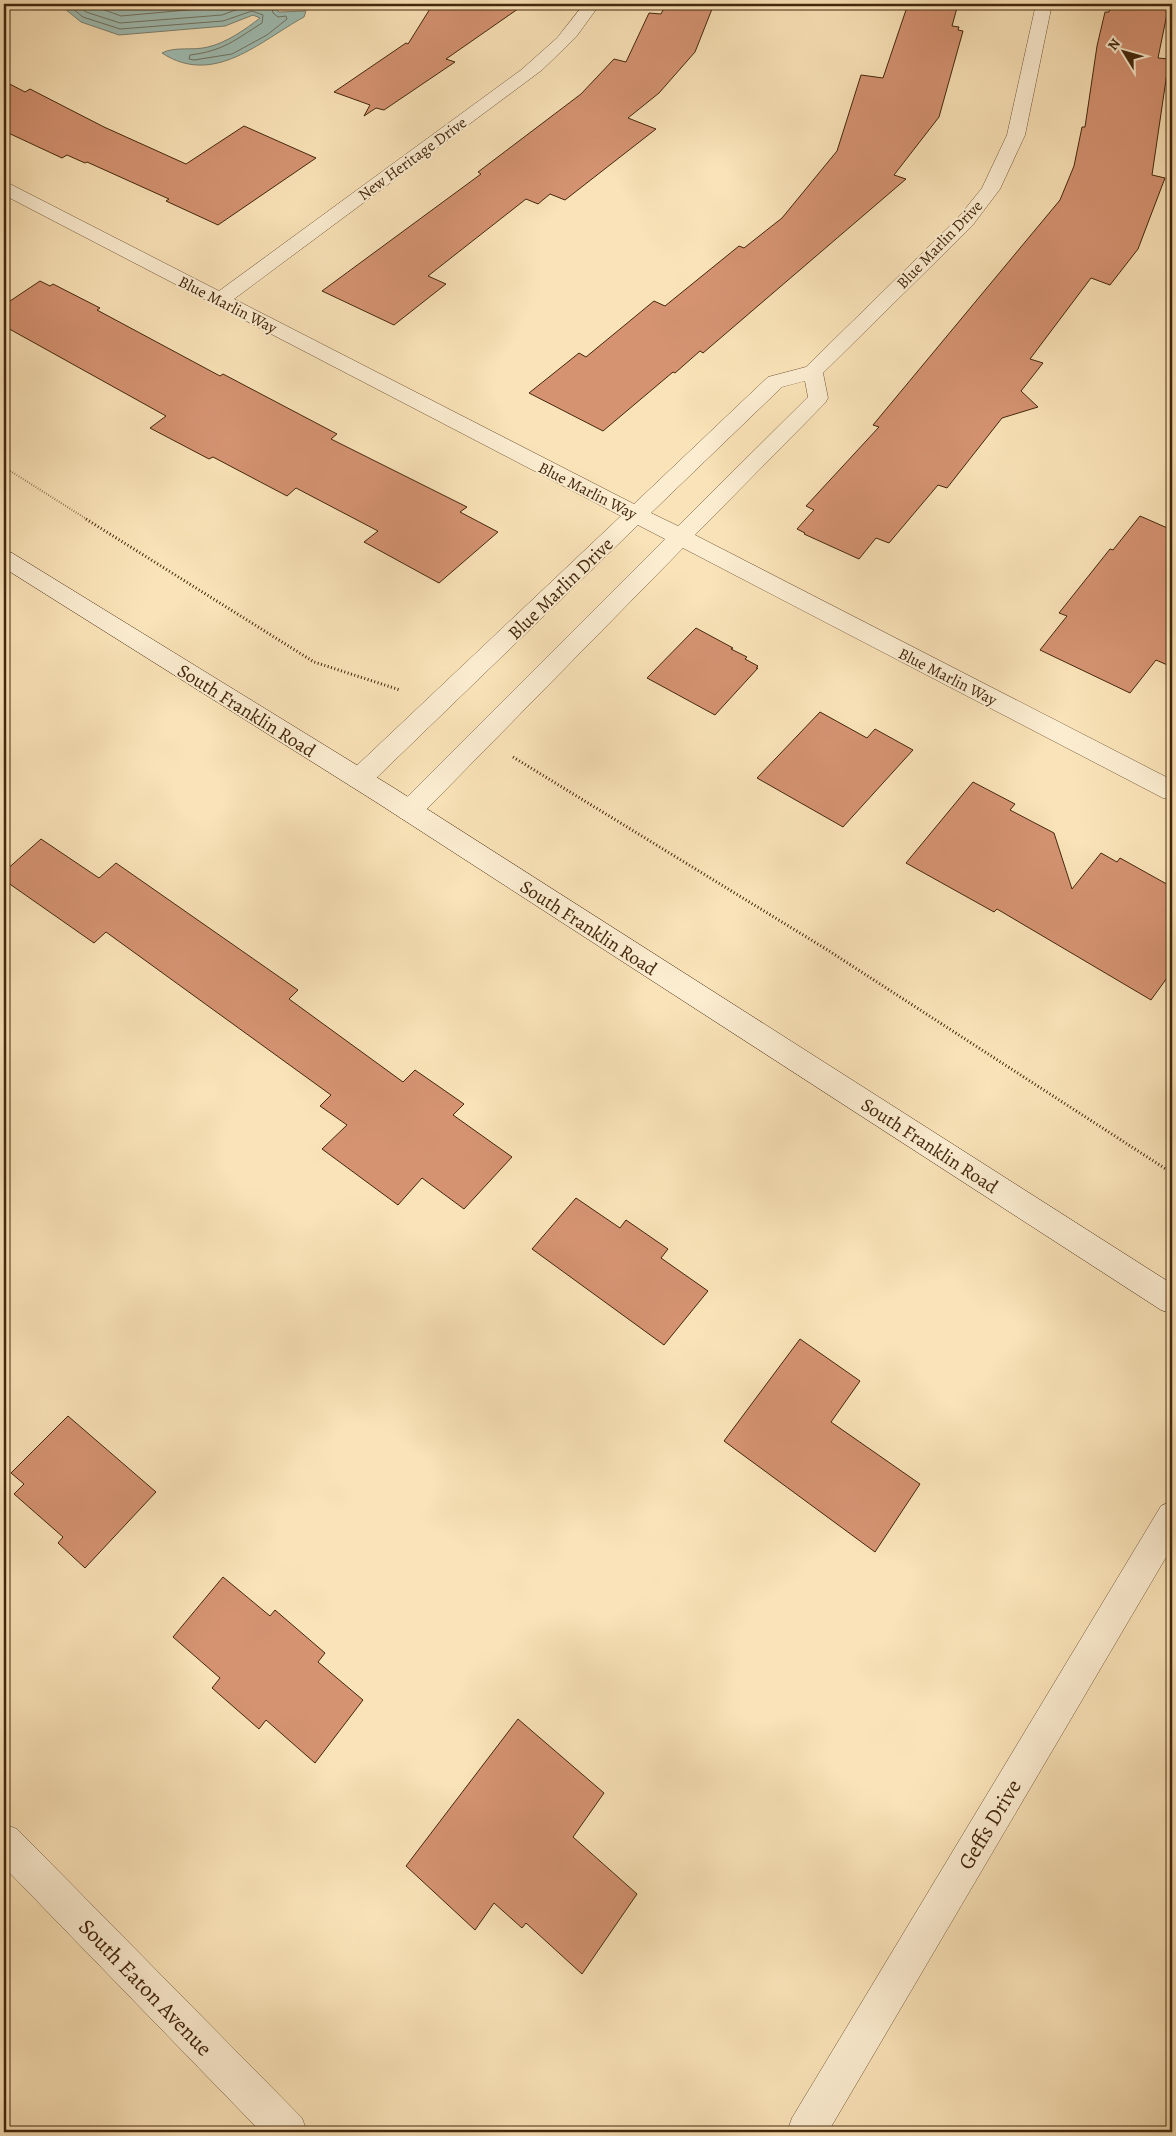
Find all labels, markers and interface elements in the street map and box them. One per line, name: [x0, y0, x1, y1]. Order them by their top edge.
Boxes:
north arrow: [1098, 28, 1148, 78]
text: N: [1103, 35, 1125, 54]
street label: New Heritage Drive: [354, 112, 471, 206]
street label: Blue Marlin Drive: [892, 195, 988, 294]
street label: Blue Marlin Way: [175, 271, 281, 340]
street label: Blue Marlin Way: [535, 457, 641, 526]
street label: Blue Marlin Drive: [502, 532, 619, 646]
street label: Blue Marlin Way: [895, 643, 1001, 712]
street label: South Franklin Road: [172, 658, 321, 764]
street label: South Franklin Road: [515, 874, 663, 982]
street label: South Franklin Road: [856, 1092, 1004, 1200]
street label: Geffs Drive: [951, 1774, 1029, 1875]
street label: South Eaton Avenue: [72, 1912, 219, 2063]

